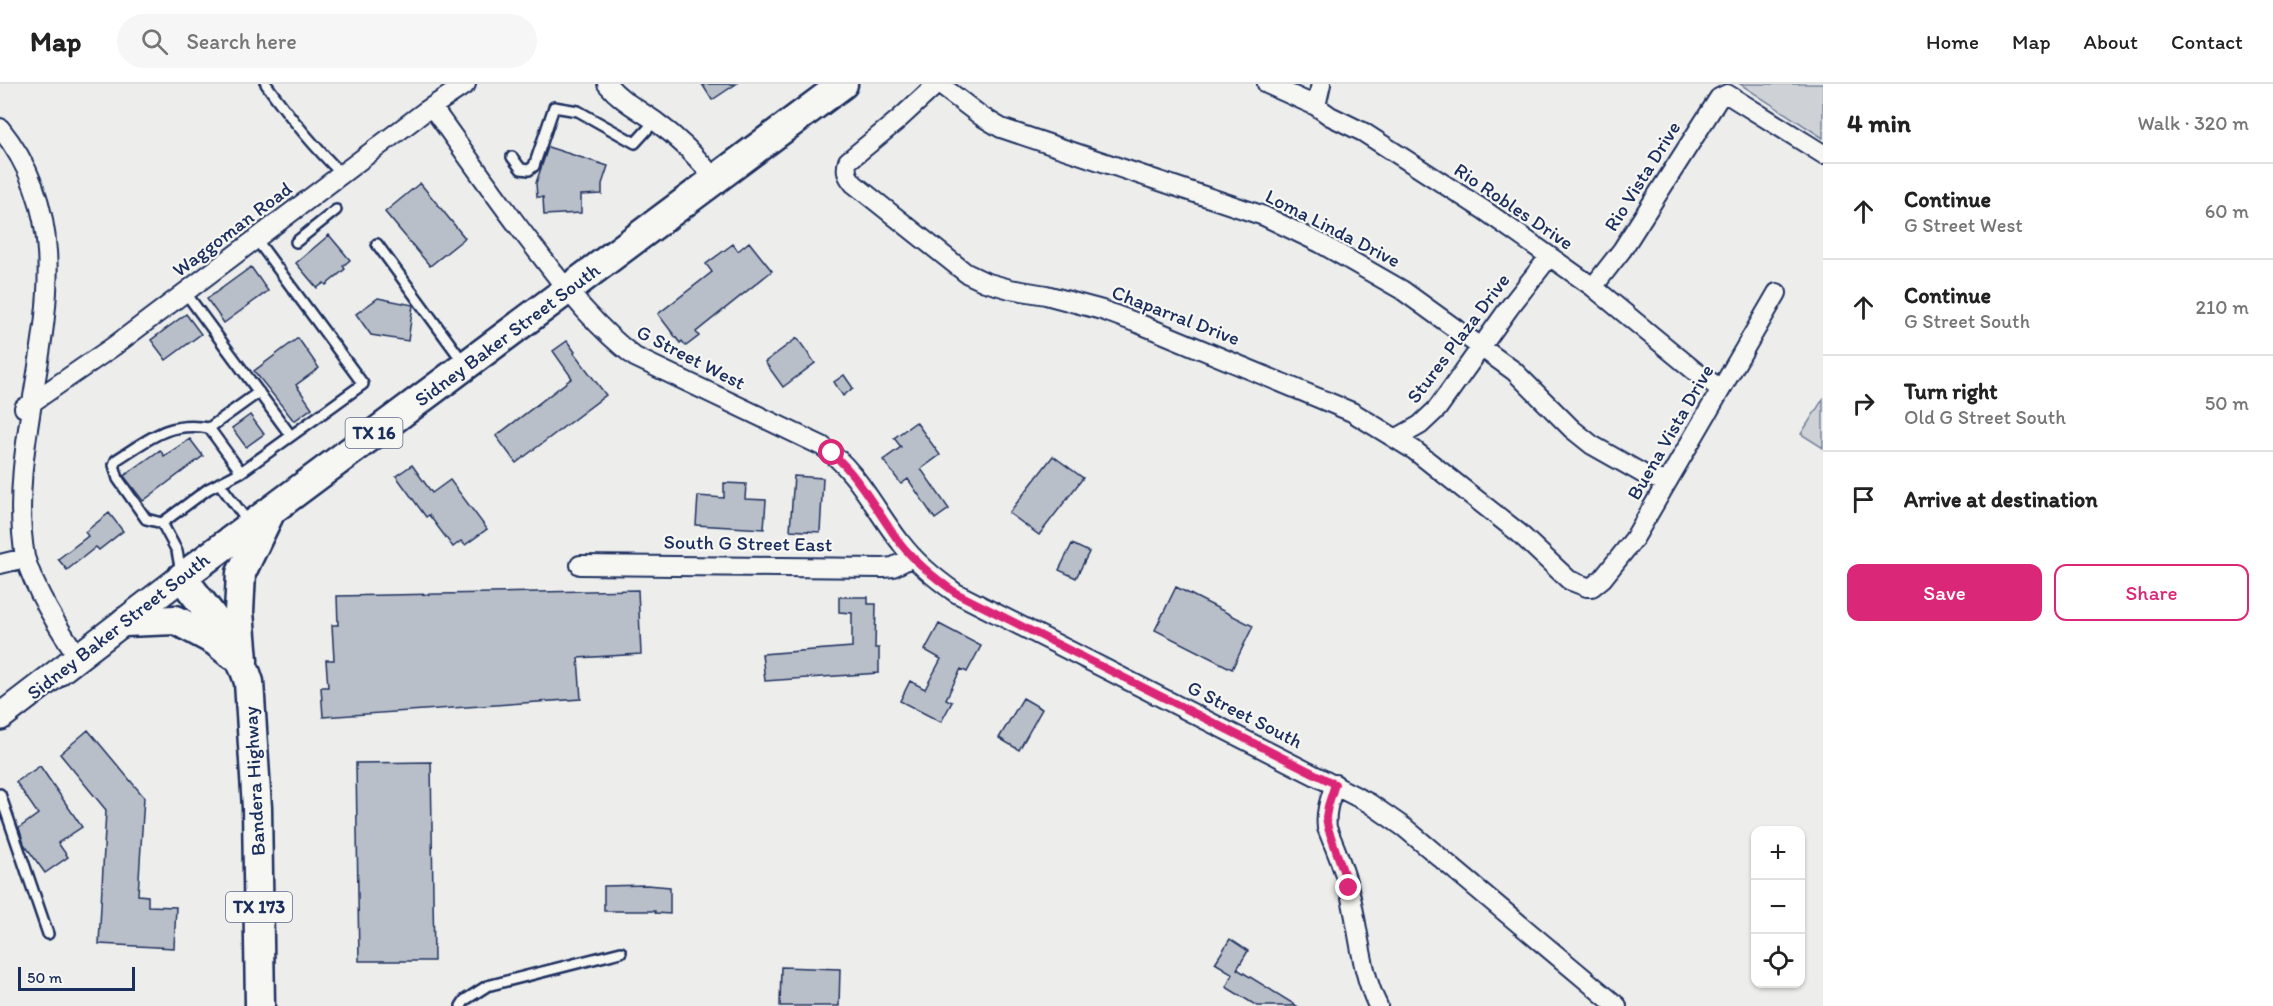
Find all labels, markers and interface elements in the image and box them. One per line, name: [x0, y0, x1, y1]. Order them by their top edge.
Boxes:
search box: [117, 14, 537, 68]
text: Map: [30, 24, 81, 58]
icon: search: [138, 25, 171, 58]
text: Search here: [186, 28, 297, 55]
text: Home: [1926, 29, 1979, 54]
text: Map: [2012, 29, 2051, 54]
text: About: [2084, 29, 2138, 54]
text: Contact: [2171, 29, 2243, 54]
text: 4 min: [1847, 107, 1911, 139]
text: Walk · 320 m: [2137, 111, 2249, 135]
street label: Rio Vista Drive: [1599, 117, 1685, 235]
street label: Rio Robles Drive: [1450, 157, 1578, 255]
street label: Waggoman Road: [168, 176, 297, 282]
street label: Loma Linda Drive: [1261, 184, 1405, 272]
text: Continue: [1904, 186, 1991, 213]
icon: ahead: [1847, 195, 1880, 228]
text: 60 m: [2205, 199, 2249, 223]
text: G Street West: [1904, 213, 2023, 237]
street label: Sidney Baker Street South: [410, 258, 605, 412]
street label: Stures Plaza Drive: [1401, 268, 1515, 408]
street label: Chaparral Drive: [1109, 280, 1243, 350]
text: Continue: [1904, 282, 1991, 309]
icon: ahead: [1847, 291, 1880, 324]
text: 210 m: [2196, 295, 2249, 319]
text: G Street South: [1904, 309, 2030, 333]
street label: G Street West: [633, 319, 750, 395]
street label: Buena Vista Drive: [1622, 360, 1718, 504]
text: Turn right: [1904, 378, 1998, 405]
icon: right: [1847, 387, 1880, 420]
text: 50 m: [2205, 391, 2249, 415]
text: Old G Street South: [1904, 405, 2066, 429]
road number: TX 16: [346, 418, 403, 448]
route start: [818, 439, 844, 465]
icon: arrive: [1847, 483, 1880, 516]
text: Arrive at destination: [1904, 486, 2098, 513]
street label: South G Street East: [663, 530, 833, 556]
street label: Sidney Baker Street South: [22, 547, 214, 705]
button: Save: [1847, 564, 2042, 621]
button: Share: [2054, 564, 2249, 621]
street label: G Street South: [1183, 675, 1307, 753]
street label: Bandera Highway: [238, 705, 270, 857]
map controls: [1751, 826, 1805, 988]
button: +: [1751, 826, 1805, 880]
route end: [1335, 874, 1361, 900]
button: −: [1751, 880, 1805, 934]
road number: TX 173: [226, 892, 292, 922]
button: locate: [1751, 934, 1805, 988]
scale bar: [18, 964, 135, 992]
text: 50 m: [27, 968, 62, 987]

